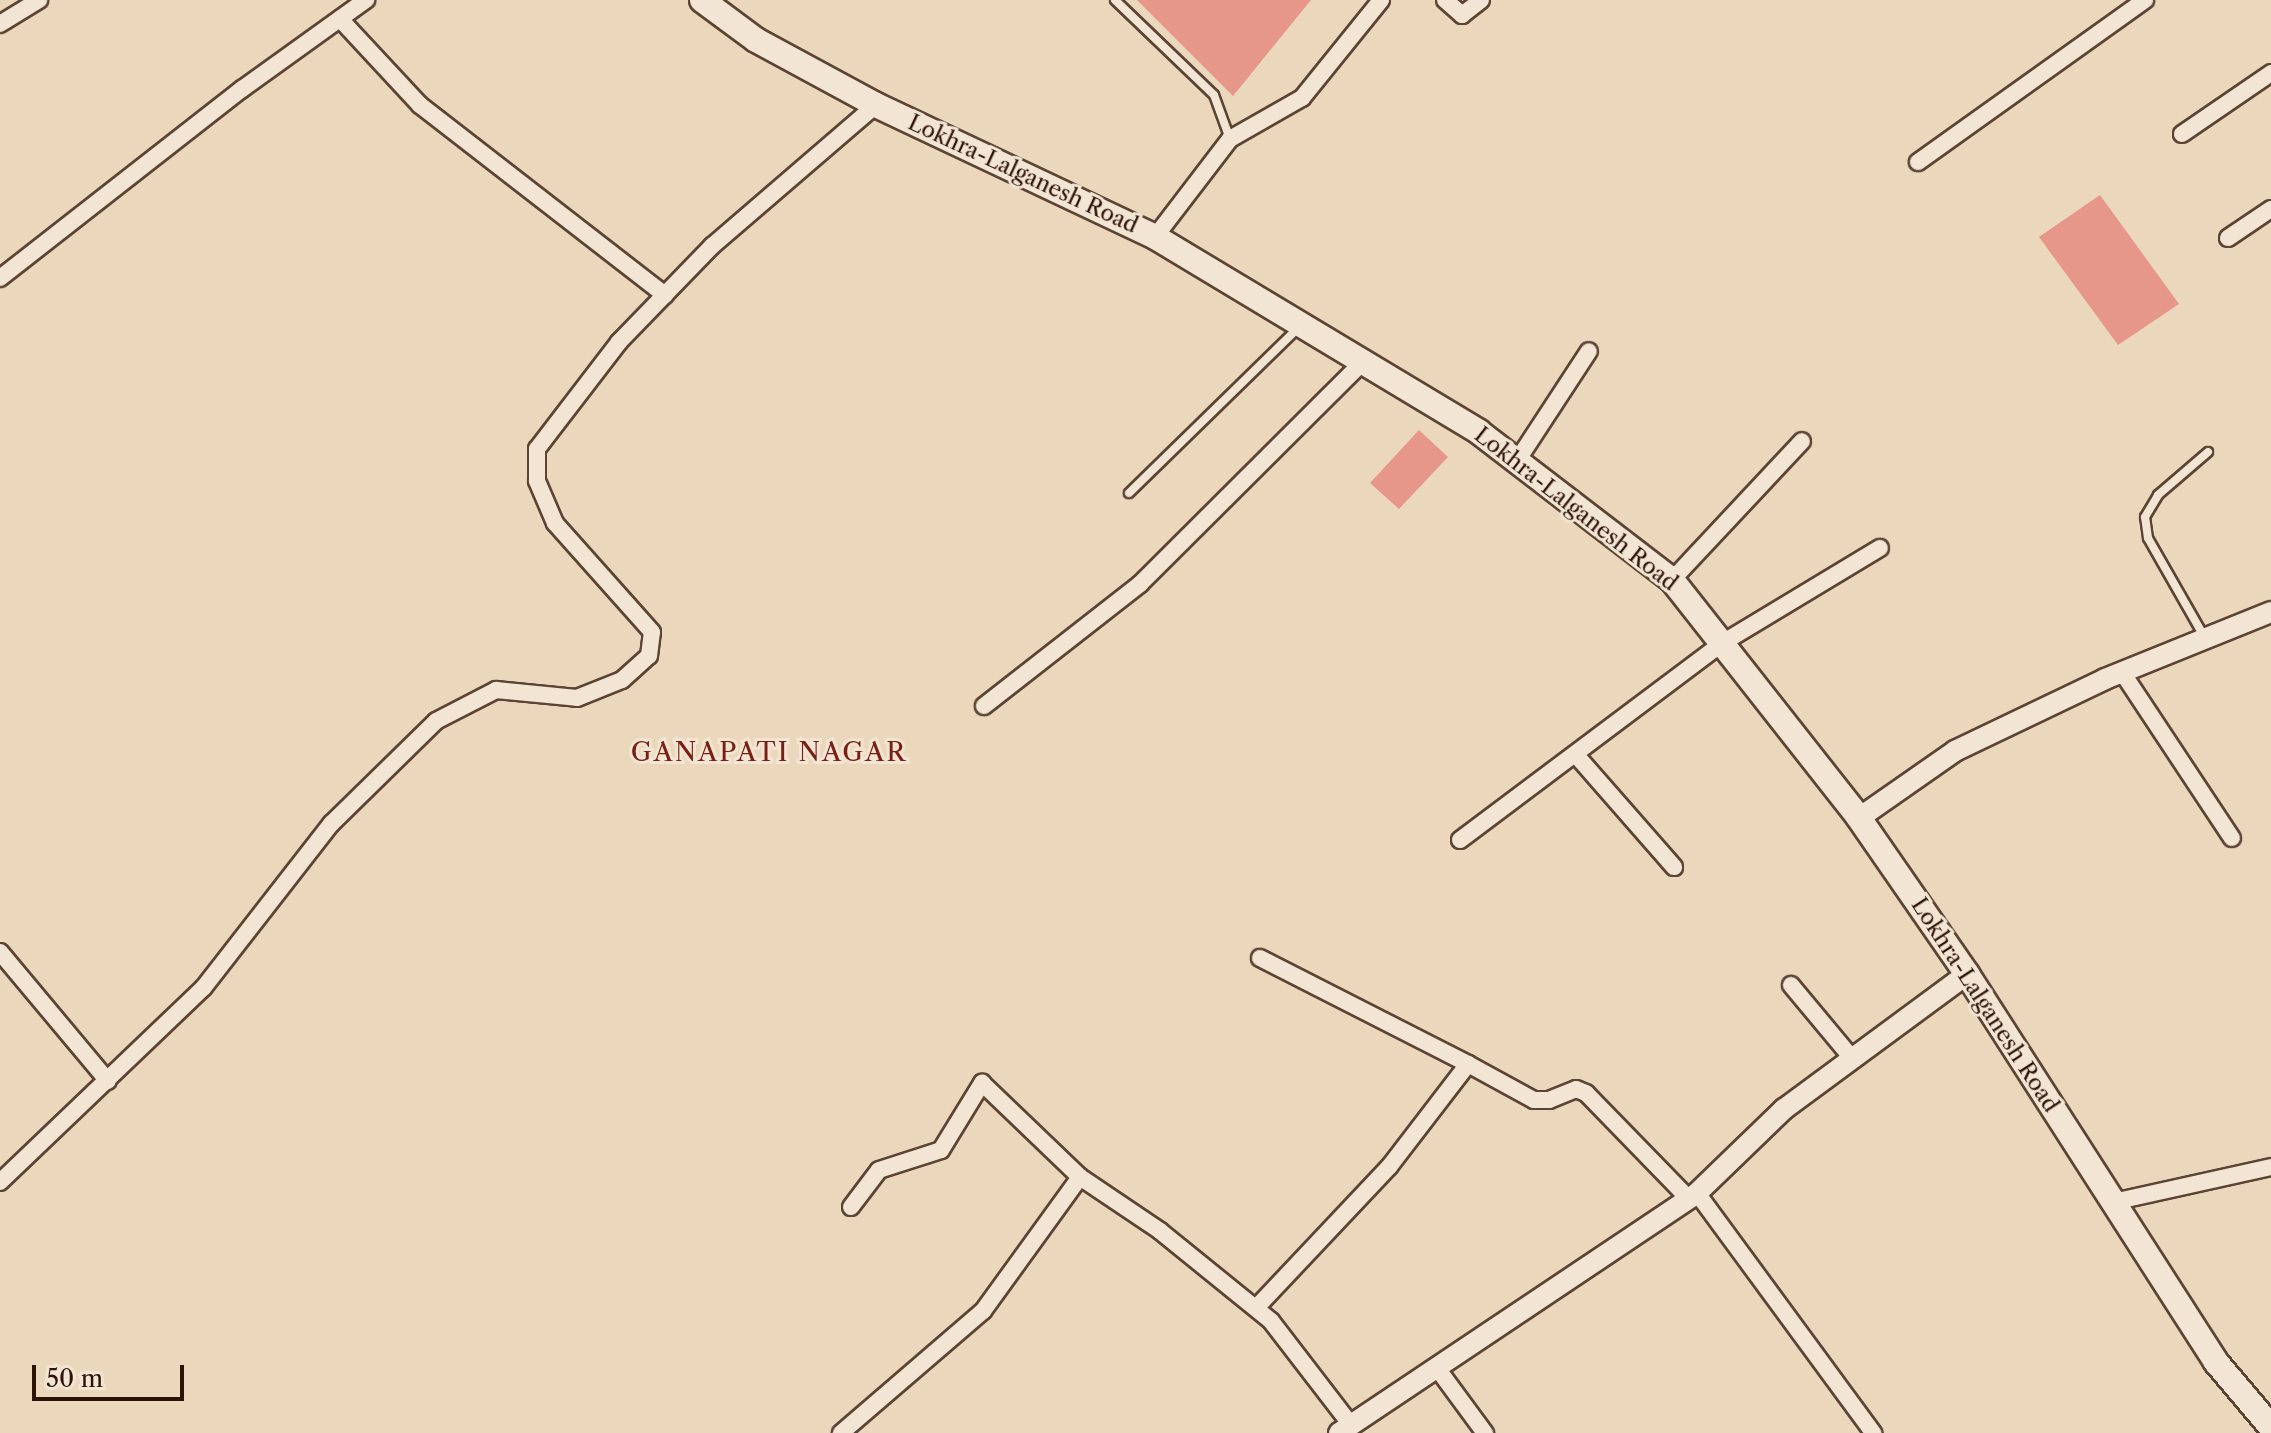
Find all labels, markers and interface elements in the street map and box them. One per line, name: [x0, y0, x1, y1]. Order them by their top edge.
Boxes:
street label: Lokhra-Lalganesh Road: [904, 109, 1142, 239]
street label: Lokhra-Lalganesh Road: [1469, 422, 1683, 596]
district label: GANAPATI NAGAR: [631, 737, 907, 769]
street label: Lokhra-Lalganesh Road: [1906, 893, 2064, 1117]
scale bar: [36, 1349, 188, 1399]
text: 50 m: [46, 1364, 103, 1393]

